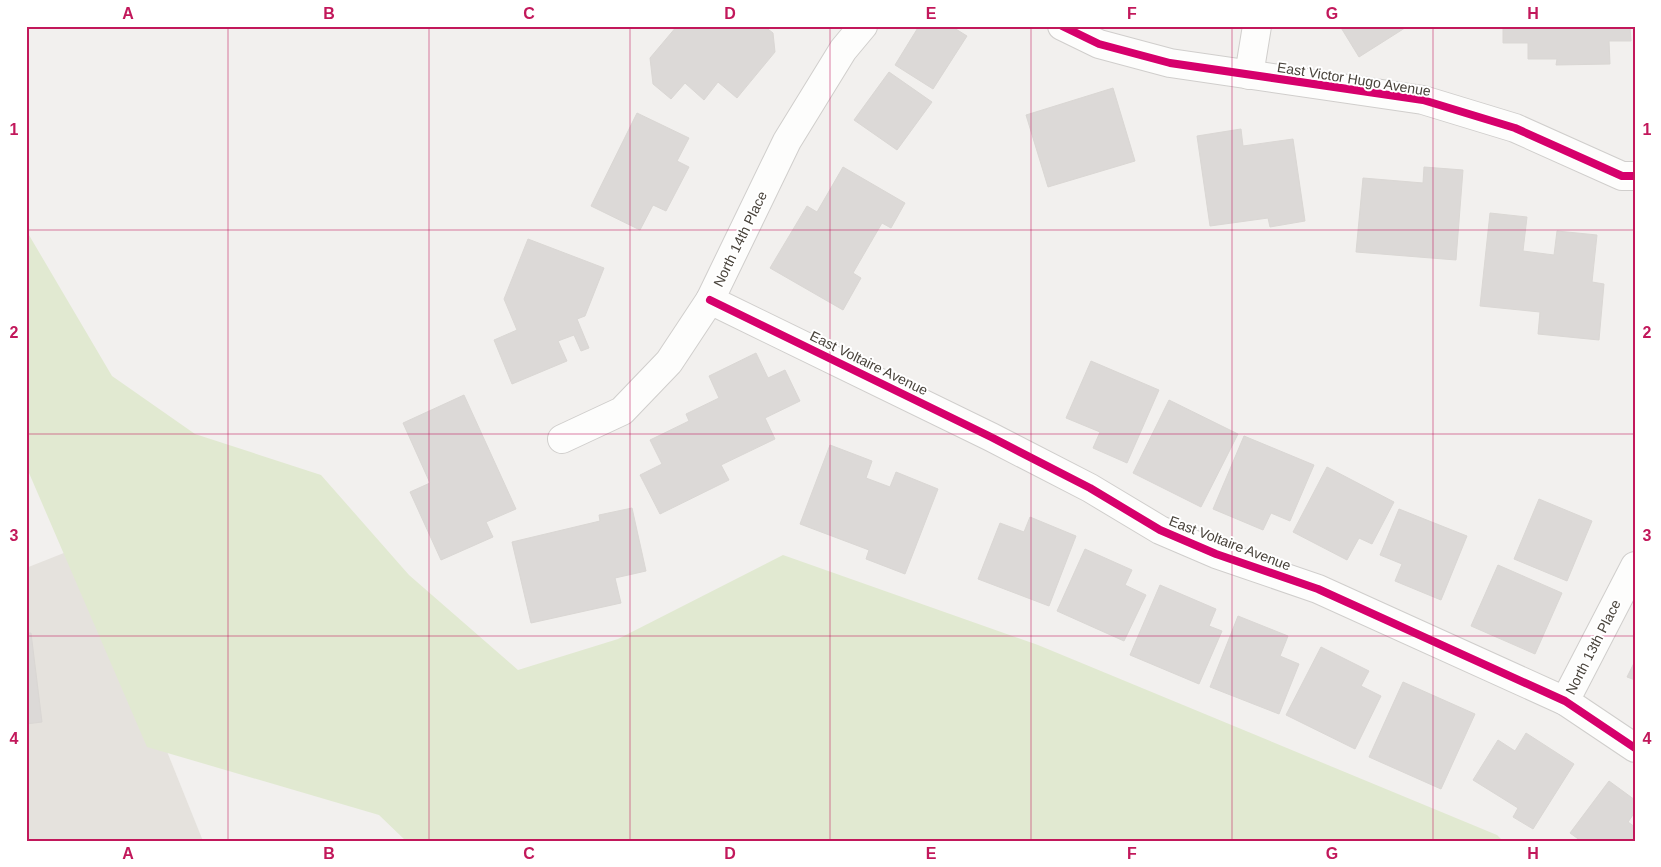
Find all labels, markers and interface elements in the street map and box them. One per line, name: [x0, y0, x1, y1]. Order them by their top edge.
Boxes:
text: A: [122, 5, 134, 22]
text: B: [323, 5, 335, 22]
text: C: [523, 5, 535, 22]
text: D: [724, 5, 736, 22]
text: E: [926, 5, 937, 22]
text: F: [1127, 5, 1137, 22]
text: G: [1326, 5, 1338, 22]
text: H: [1527, 5, 1539, 22]
street label: East Victor Hugo Avenue: [1276, 59, 1432, 99]
text: 1: [10, 121, 19, 138]
text: 1: [1643, 121, 1652, 138]
street label: North 14th Place: [710, 188, 770, 289]
text: 2: [10, 324, 19, 341]
text: 2: [1643, 324, 1652, 341]
street label: East Voltaire Avenue: [808, 328, 931, 399]
street label: East Voltaire Avenue: [1167, 512, 1293, 574]
text: 3: [10, 527, 19, 544]
text: 3: [1643, 527, 1652, 544]
street label: North 13th Place: [1562, 597, 1624, 697]
text: 4: [10, 730, 19, 747]
text: 4: [1643, 730, 1652, 747]
text: A: [122, 845, 134, 862]
text: B: [323, 845, 335, 862]
text: C: [523, 845, 535, 862]
text: D: [724, 845, 736, 862]
text: E: [926, 845, 937, 862]
text: F: [1127, 845, 1137, 862]
text: G: [1326, 845, 1338, 862]
text: H: [1527, 845, 1539, 862]

